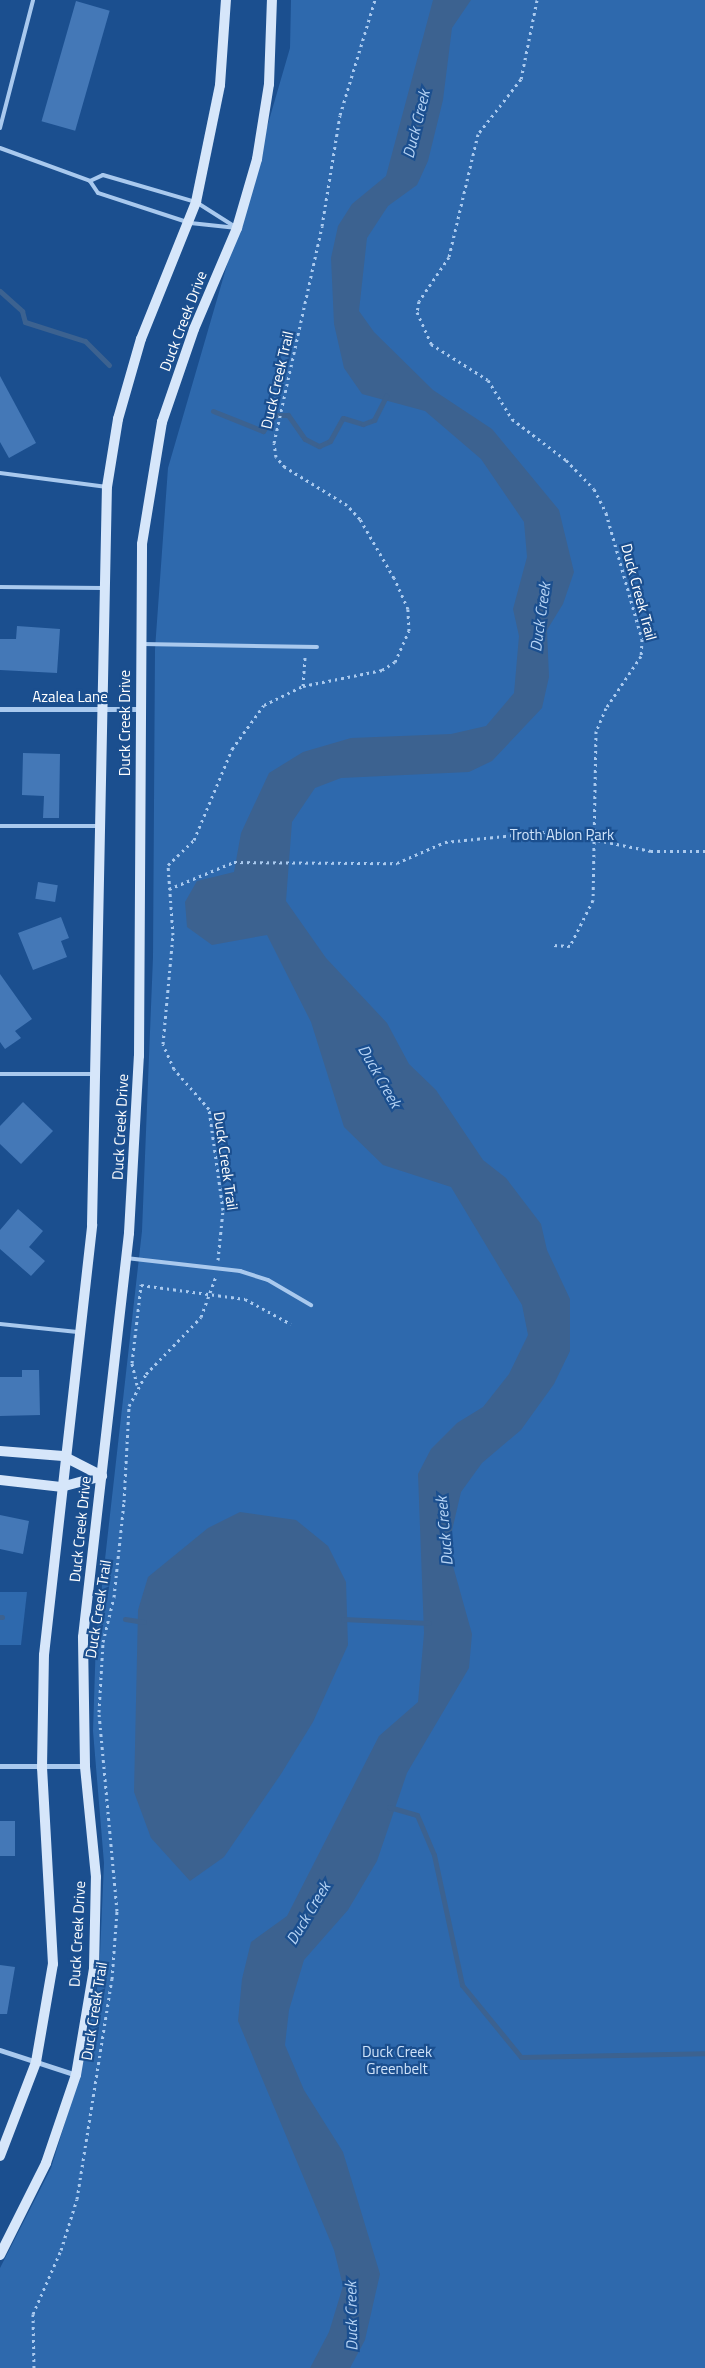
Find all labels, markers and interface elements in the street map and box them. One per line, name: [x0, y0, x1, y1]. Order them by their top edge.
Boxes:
water label: Duck Creek: [398, 88, 434, 160]
street label: Duck Creek Drive: [156, 268, 210, 374]
street label: Duck Creek Trail: [257, 330, 297, 430]
street label: Duck Creek Trail: [617, 542, 661, 642]
water label: Duck Creek: [526, 581, 554, 653]
street label: Duck Creek Drive: [116, 670, 134, 776]
street label: Azalea Lane: [32, 688, 108, 706]
park label: Troth Ablon Park: [510, 826, 614, 844]
water label: Duck Creek: [354, 1041, 406, 1111]
street label: Duck Creek Drive: [108, 1073, 132, 1181]
street label: Duck Creek Trail: [210, 1110, 242, 1212]
street label: Duck Creek Drive: [65, 1475, 95, 1583]
water label: Duck Creek: [431, 1495, 457, 1567]
street label: Duck Creek Trail: [81, 1558, 115, 1660]
water label: Duck Creek: [282, 1878, 334, 1948]
street label: Duck Creek Drive: [65, 1880, 89, 1988]
street label: Duck Creek Trail: [77, 1960, 111, 2062]
park label: Duck Creek Greenbelt: [362, 2042, 432, 2077]
water label: Duck Creek: [341, 2281, 361, 2351]

